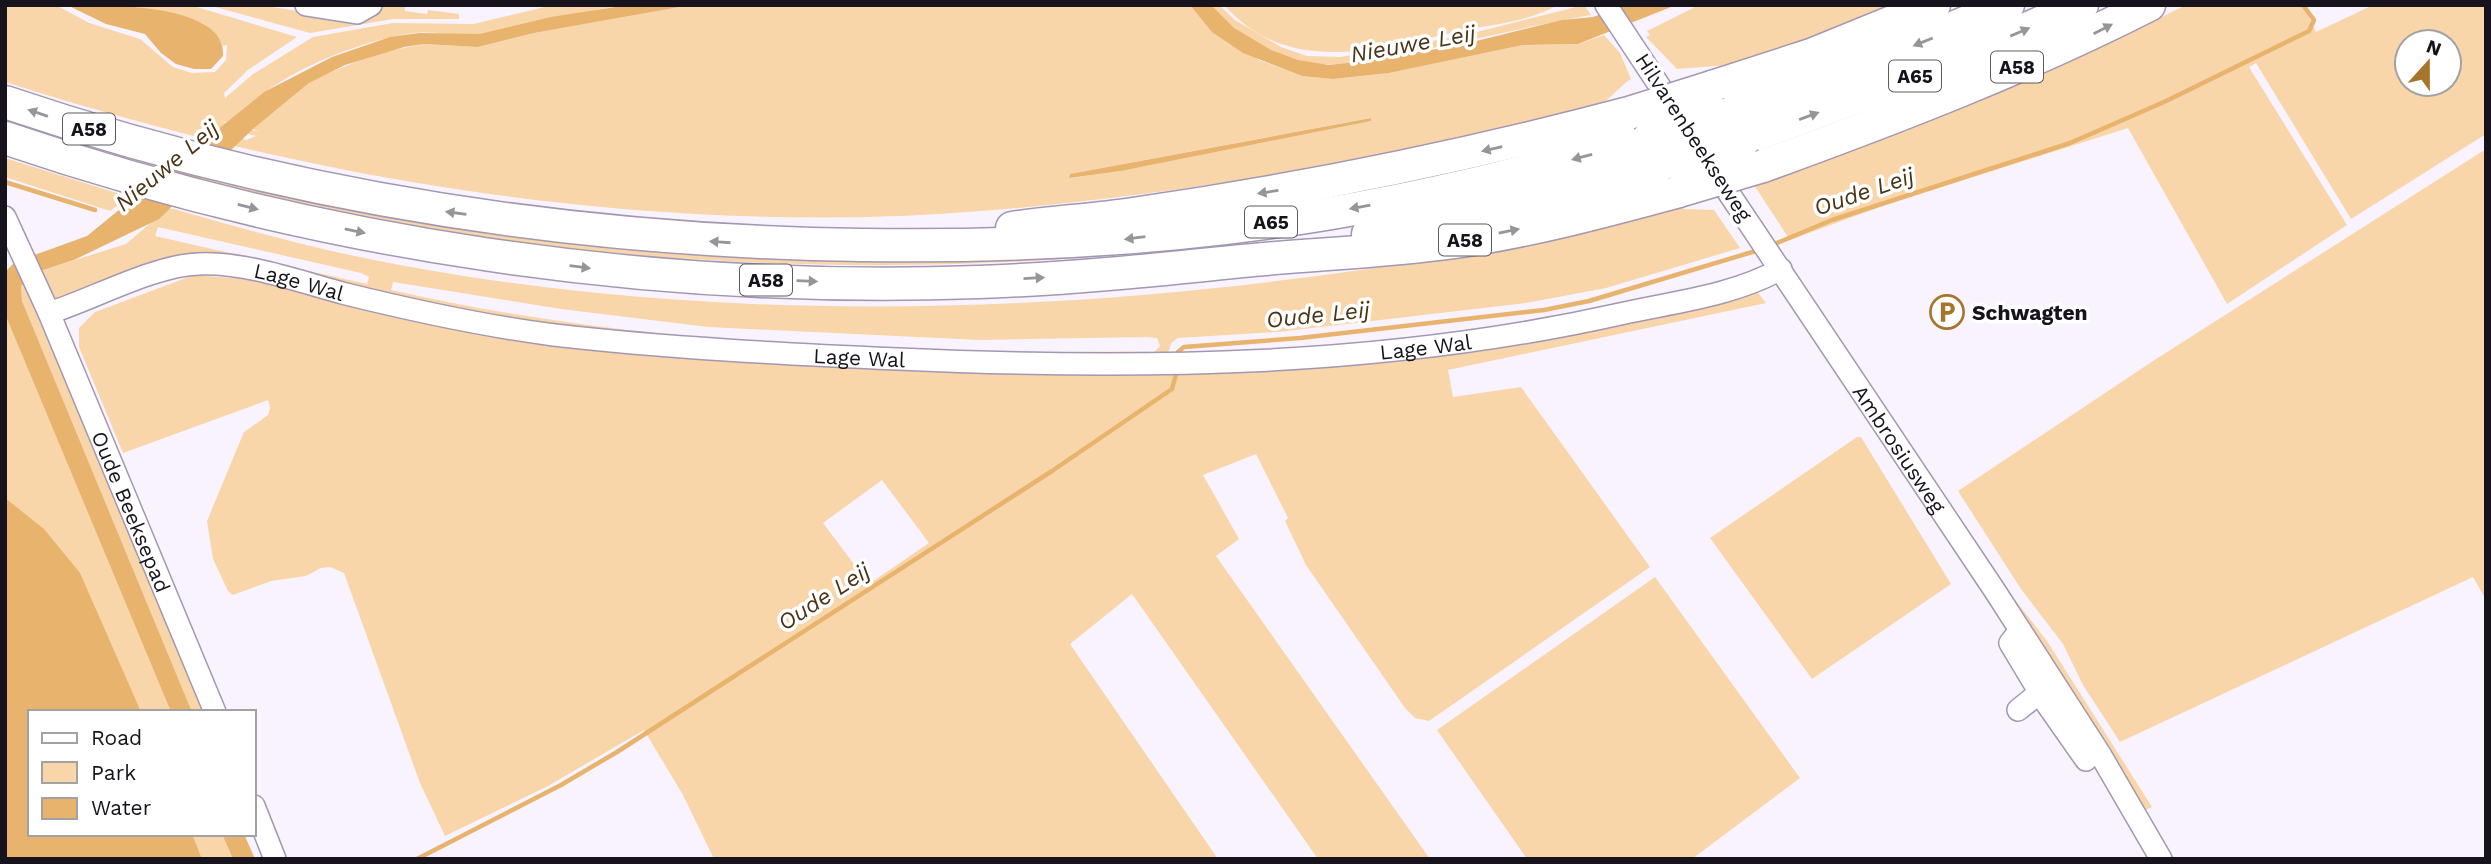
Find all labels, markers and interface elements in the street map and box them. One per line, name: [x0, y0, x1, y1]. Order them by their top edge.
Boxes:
water label: Nieuwe Leij: [1348, 20, 1479, 68]
one-way arrow: [2093, 23, 2113, 34]
one-way arrow: [2010, 26, 2030, 38]
north arrow: [2393, 28, 2463, 98]
text: N: [2423, 34, 2445, 61]
one-way arrow: [1913, 37, 1934, 48]
street label: Hilvarenbeekseweg: [1630, 48, 1758, 226]
road number: A58: [1991, 52, 2043, 82]
road number: A65: [1889, 60, 1941, 92]
one-way arrow: [27, 107, 48, 118]
one-way arrow: [1798, 111, 1819, 122]
road number: A58: [63, 113, 115, 144]
water label: Nieuwe Leij: [110, 114, 225, 217]
one-way arrow: [1481, 144, 1503, 155]
one-way arrow: [1571, 152, 1593, 163]
water label: Oude Leij: [1810, 162, 1919, 222]
one-way arrow: [1257, 187, 1279, 198]
one-way arrow: [237, 202, 259, 213]
one-way arrow: [1349, 202, 1371, 213]
road number: A65: [1245, 206, 1297, 238]
one-way arrow: [445, 207, 467, 218]
road number: A58: [1439, 224, 1491, 256]
one-way arrow: [344, 226, 366, 237]
one-way arrow: [1498, 226, 1520, 237]
one-way arrow: [1124, 233, 1146, 244]
one-way arrow: [708, 236, 730, 247]
street label: Lage Wal: [252, 257, 347, 306]
one-way arrow: [569, 261, 591, 272]
road number: A58: [740, 264, 792, 296]
one-way arrow: [1023, 273, 1045, 284]
one-way arrow: [796, 275, 818, 287]
parking icon: Schwagten: [1928, 293, 1966, 331]
water label: Oude Leij: [1265, 296, 1372, 334]
place label: Schwagten: [1972, 300, 2088, 325]
street label: Lage Wal: [1379, 329, 1474, 364]
street label: Lage Wal: [813, 343, 906, 372]
street label: Ambrosiusweg: [1848, 380, 1952, 518]
street label: Oude Beeksepad: [87, 427, 176, 596]
water label: Oude Leij: [773, 557, 876, 637]
legend: [28, 710, 256, 836]
text: Road: [91, 725, 142, 750]
text: Park: [91, 760, 136, 785]
text: Water: [91, 795, 152, 820]

